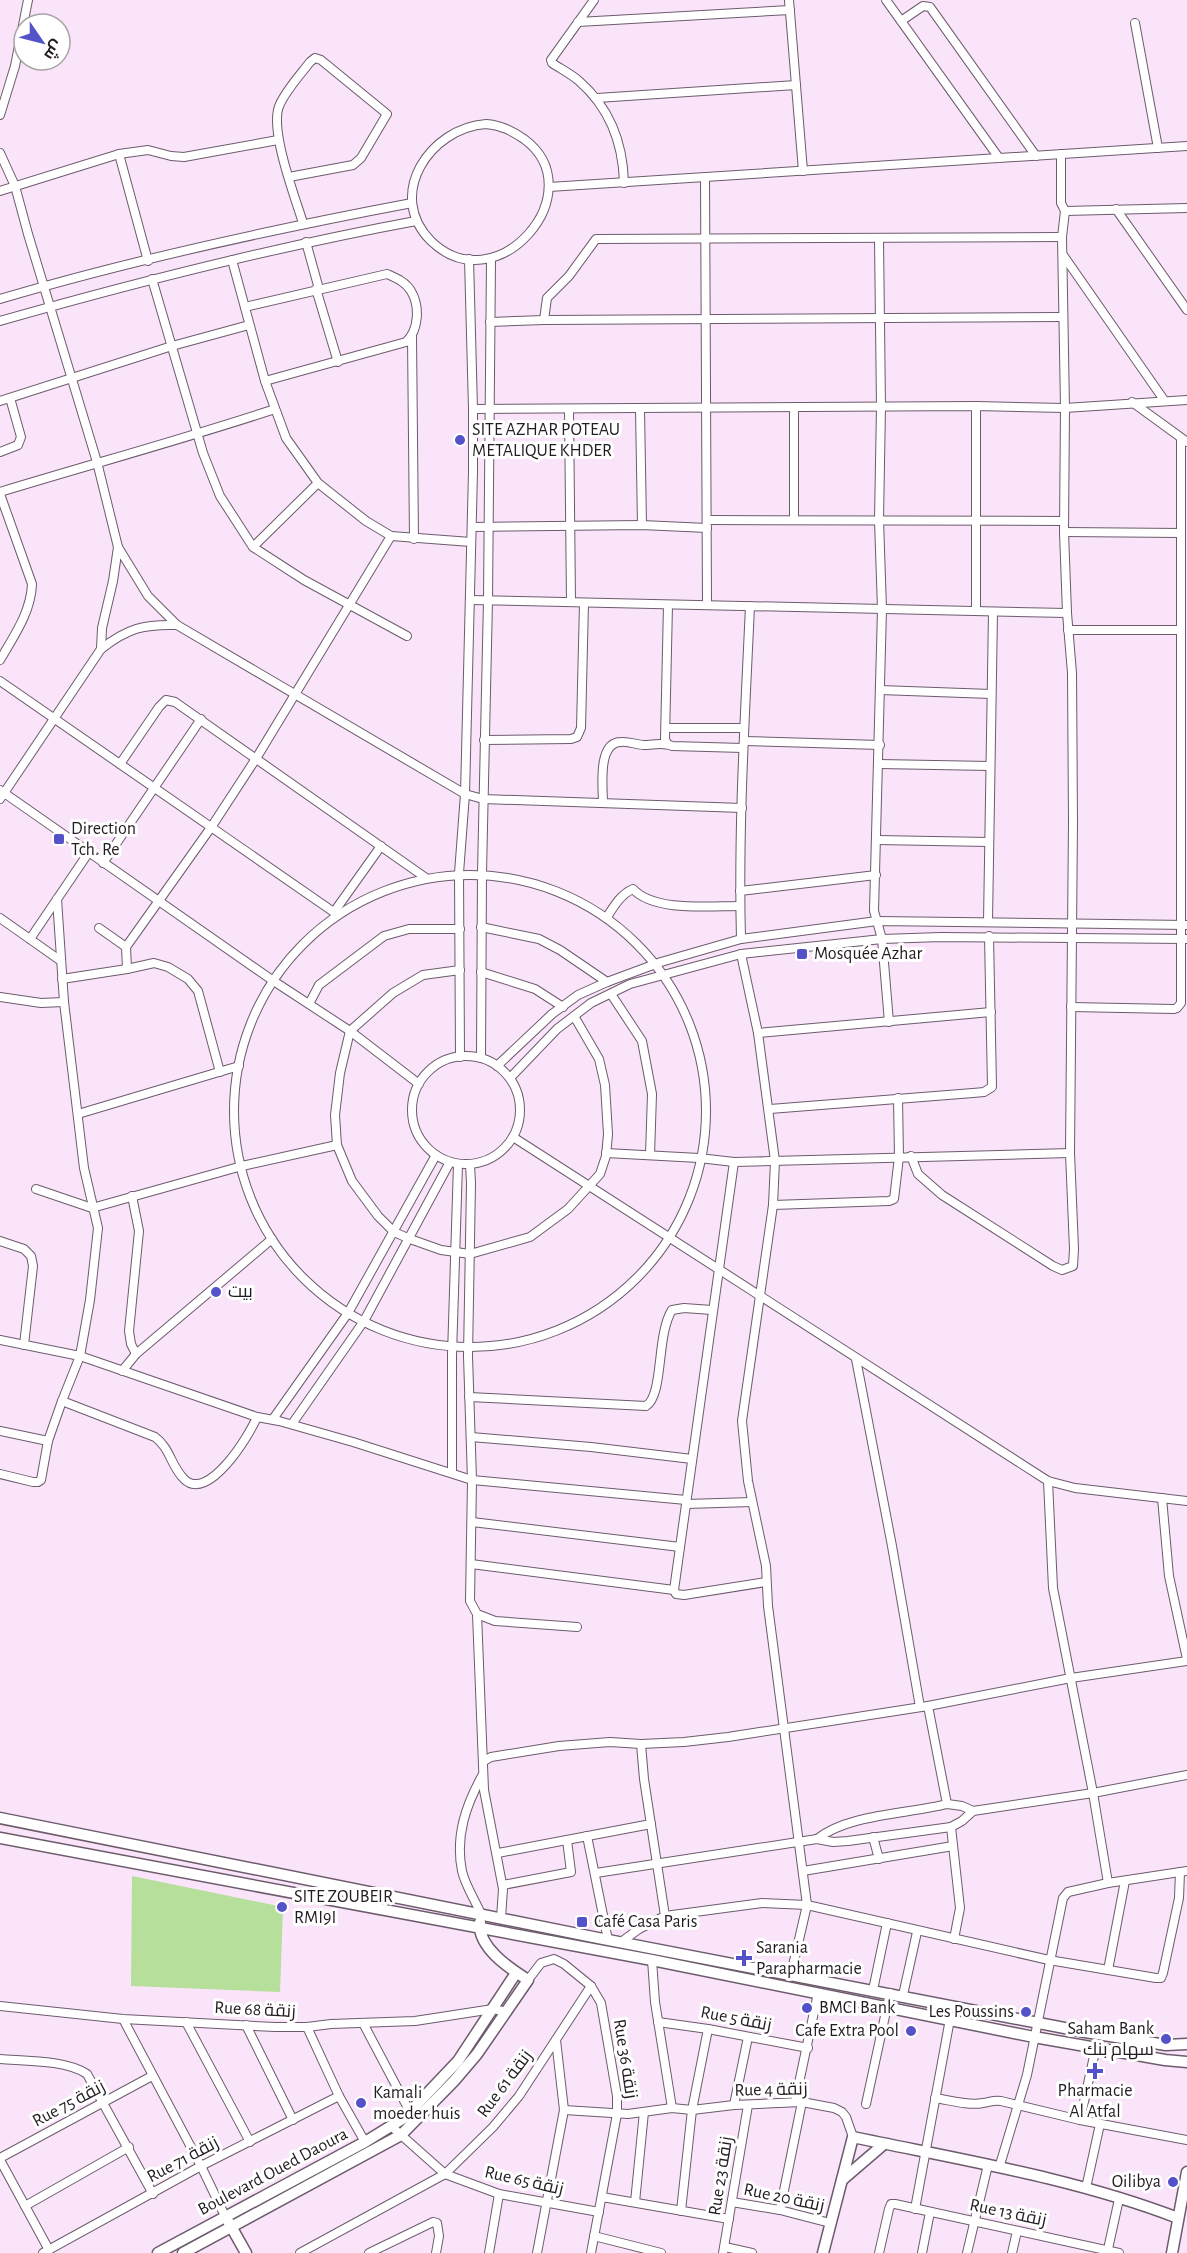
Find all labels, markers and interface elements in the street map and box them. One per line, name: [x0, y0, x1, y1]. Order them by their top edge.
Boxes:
north arrow: [12, 12, 72, 72]
text: ش: [40, 36, 67, 64]
place label: SITE AZHAR POTEAU METALIQUE KHDER: [472, 421, 620, 460]
marker: SITE AZHAR POTEAU METALIQUE KHDER: [453, 433, 467, 447]
place label: Direction Tch. Re: [71, 820, 136, 859]
marker: Direction Tch. Re: [52, 832, 66, 846]
place label: Mosquée Azhar: [814, 945, 923, 963]
marker: Mosquée Azhar: [795, 947, 809, 961]
place label: بيت: [228, 1283, 253, 1301]
marker: بيت: [209, 1285, 223, 1299]
place label: SITE ZOUBEIR RMI9I: [294, 1888, 393, 1927]
marker: SITE ZOUBEIR RMI9I: [275, 1900, 289, 1914]
place label: Café Casa Paris: [594, 1913, 697, 1931]
marker: Café Casa Paris: [575, 1915, 589, 1929]
place label: Sarania Parapharmacie: [756, 1939, 862, 1978]
marker: Sarania Parapharmacie: [737, 1951, 751, 1965]
street label: Rue 68 زنقة: [214, 1999, 296, 2022]
place label: BMCI Bank: [819, 1999, 896, 2017]
marker: BMCI Bank: [800, 2001, 814, 2015]
street label: Rue 5 زنقة: [699, 2003, 773, 2036]
place label: Les Poussins: [929, 2003, 1014, 2021]
marker: Les Poussins: [1019, 2005, 1033, 2019]
street label: Rue 36 زنقة: [609, 2018, 640, 2100]
place label: Saham Bank سهام بنك: [1067, 2020, 1155, 2061]
place label: Cafe Extra Pool: [795, 2022, 899, 2040]
marker: Cafe Extra Pool: [904, 2024, 918, 2038]
marker: Saham Bank سهام بنك: [1159, 2032, 1173, 2046]
street label: Rue 61 زنقة: [474, 2047, 537, 2122]
marker: Pharmacie Al Atfal: [1088, 2064, 1102, 2078]
street label: Rue 75 زنقة: [30, 2077, 109, 2131]
street label: Rue 4 زنقة: [734, 2080, 808, 2101]
place label: Pharmacie Al Atfal: [1058, 2082, 1132, 2121]
place label: Kamali moeder huis: [373, 2084, 461, 2123]
marker: Kamali moeder huis: [354, 2096, 368, 2110]
street label: Boulevard Oued Daoura: [195, 2125, 351, 2219]
street label: Rue 71 زنقة: [144, 2134, 222, 2187]
street label: Rue 23 زنقة: [706, 2135, 737, 2217]
street label: Rue 65 زنقة: [483, 2163, 565, 2200]
place label: Oilibya: [1112, 2173, 1161, 2191]
marker: Oilibya: [1166, 2175, 1180, 2189]
street label: Rue 20 زنقة: [742, 2181, 826, 2216]
street label: Rue 13 زنقة: [968, 2196, 1048, 2231]

